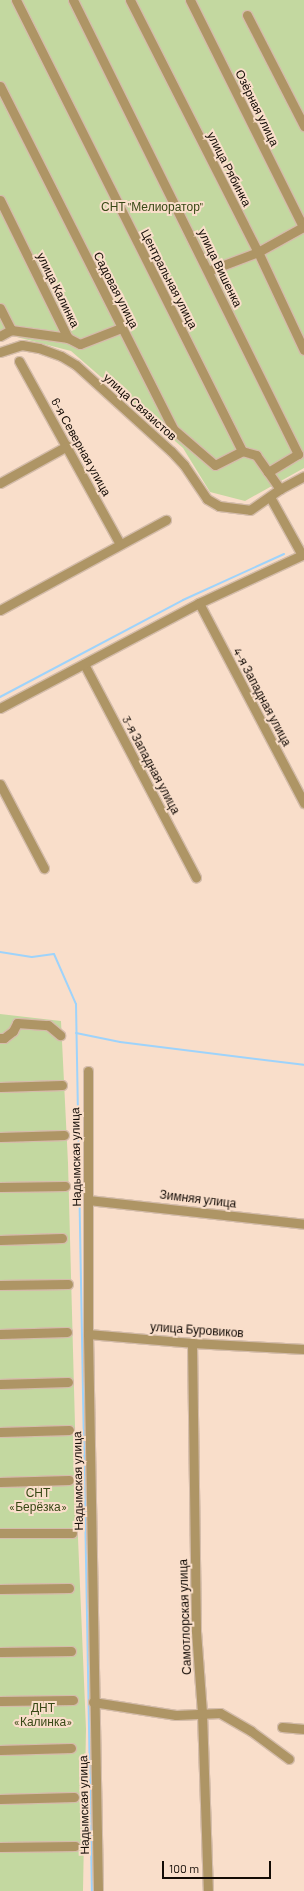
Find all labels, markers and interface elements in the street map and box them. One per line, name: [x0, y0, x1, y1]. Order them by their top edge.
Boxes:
street label: Озёрная улица: [232, 67, 282, 149]
street label: улица Рябинка: [204, 129, 254, 209]
park label: СНТ "Мелиоратор": [101, 200, 203, 214]
street label: Центральная улица: [138, 227, 200, 331]
street label: улица Вишенка: [195, 227, 245, 309]
street label: Садовая улица: [91, 249, 141, 331]
street label: улица Калинка: [34, 250, 82, 330]
street label: улица Связистов: [100, 370, 180, 444]
street label: 6-я Северная улица: [48, 395, 114, 499]
street label: 4-я Западная улица: [230, 645, 294, 749]
street label: 3-я Западная улица: [119, 713, 183, 817]
street label: Надымская улица: [68, 1107, 84, 1207]
street label: Зимняя улица: [159, 1187, 237, 1211]
street label: улица Буровиков: [150, 1320, 244, 1340]
street label: Надымская улица: [70, 1431, 86, 1531]
park label: СНТ «Берёзка»: [9, 1486, 67, 1514]
street label: Самотлорская улица: [176, 1559, 194, 1675]
park label: ДНТ «Калинка»: [13, 1701, 73, 1729]
street label: Надымская улица: [76, 1755, 92, 1855]
scale bar: [164, 1853, 273, 1879]
text: 100 m: [169, 1861, 199, 1875]

